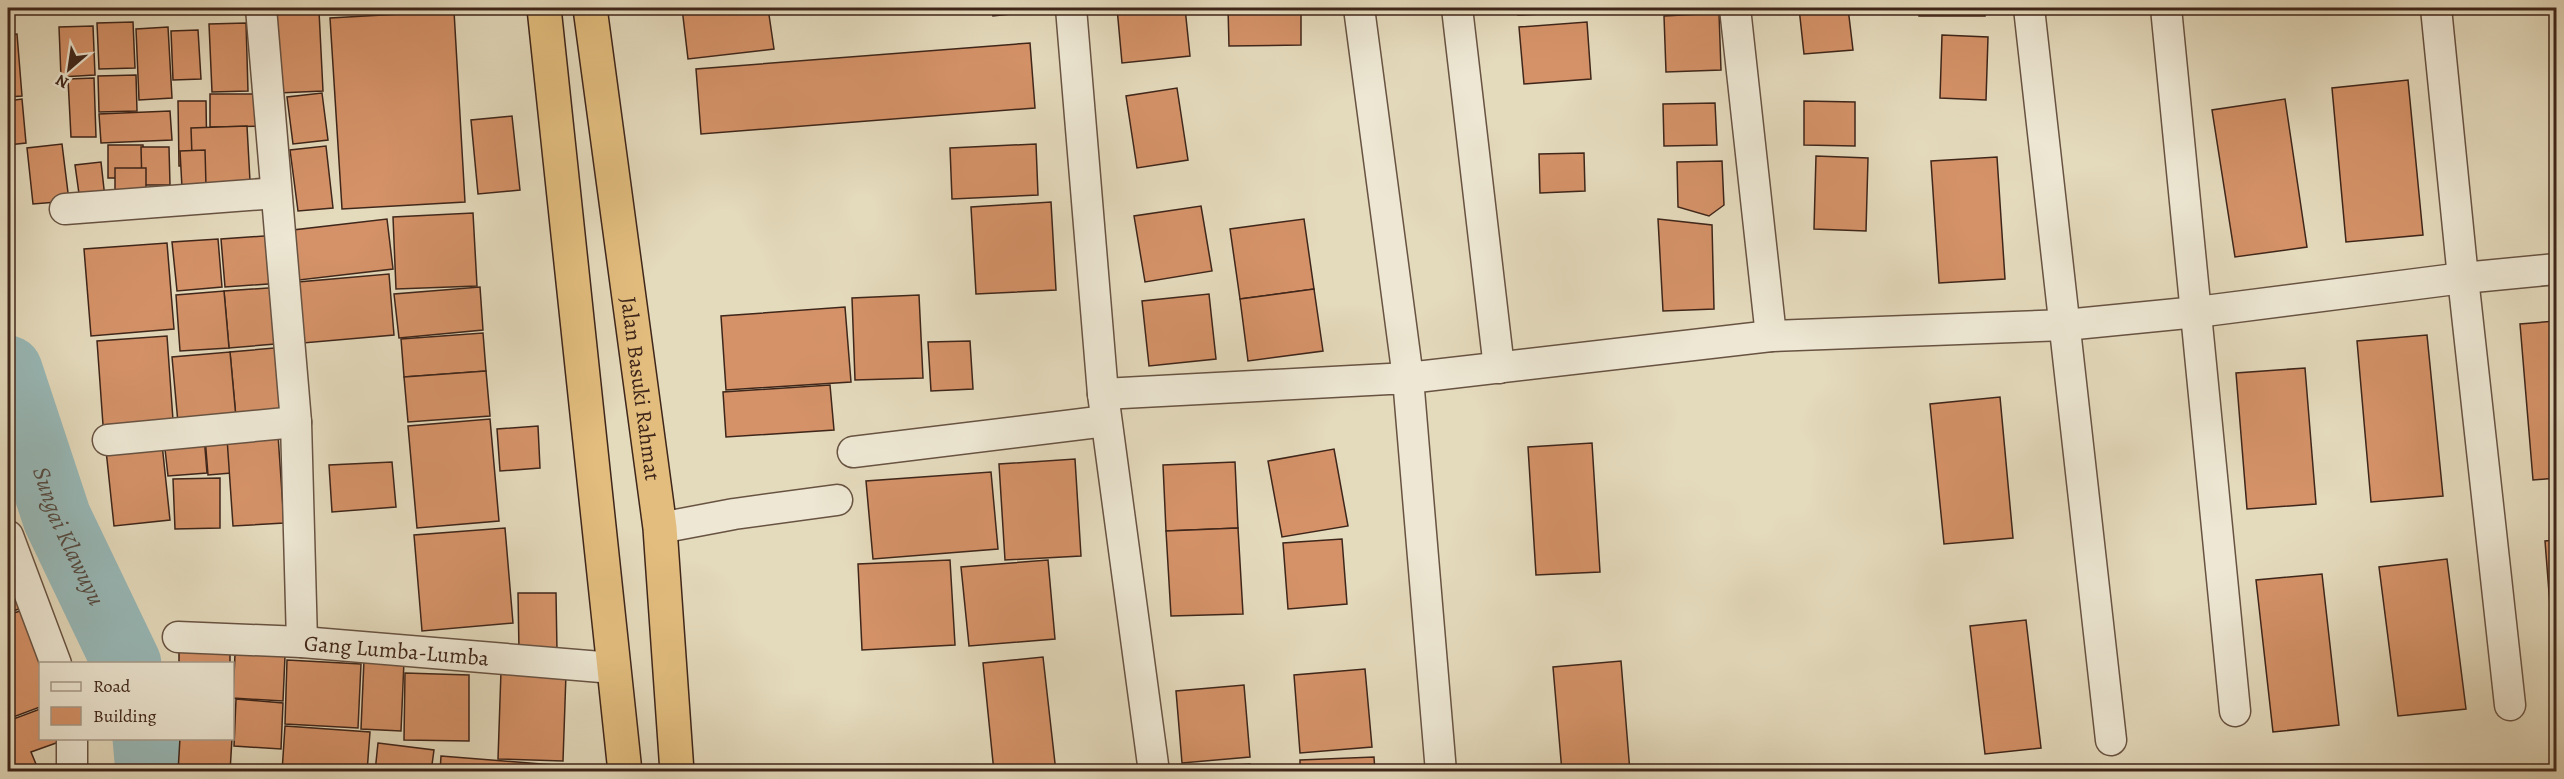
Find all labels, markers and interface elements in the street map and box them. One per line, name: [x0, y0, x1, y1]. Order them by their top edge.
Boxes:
north arrow: [39, 39, 99, 99]
text: N: [51, 69, 73, 94]
street label: Jalan Basuki Rahmat: [613, 295, 667, 483]
water label: Sungai Klawuyu: [25, 463, 113, 611]
street label: Gang Lumba-Lumba: [303, 628, 491, 674]
legend: [39, 662, 234, 740]
text: Road: [93, 674, 131, 698]
text: Building: [93, 704, 157, 728]

